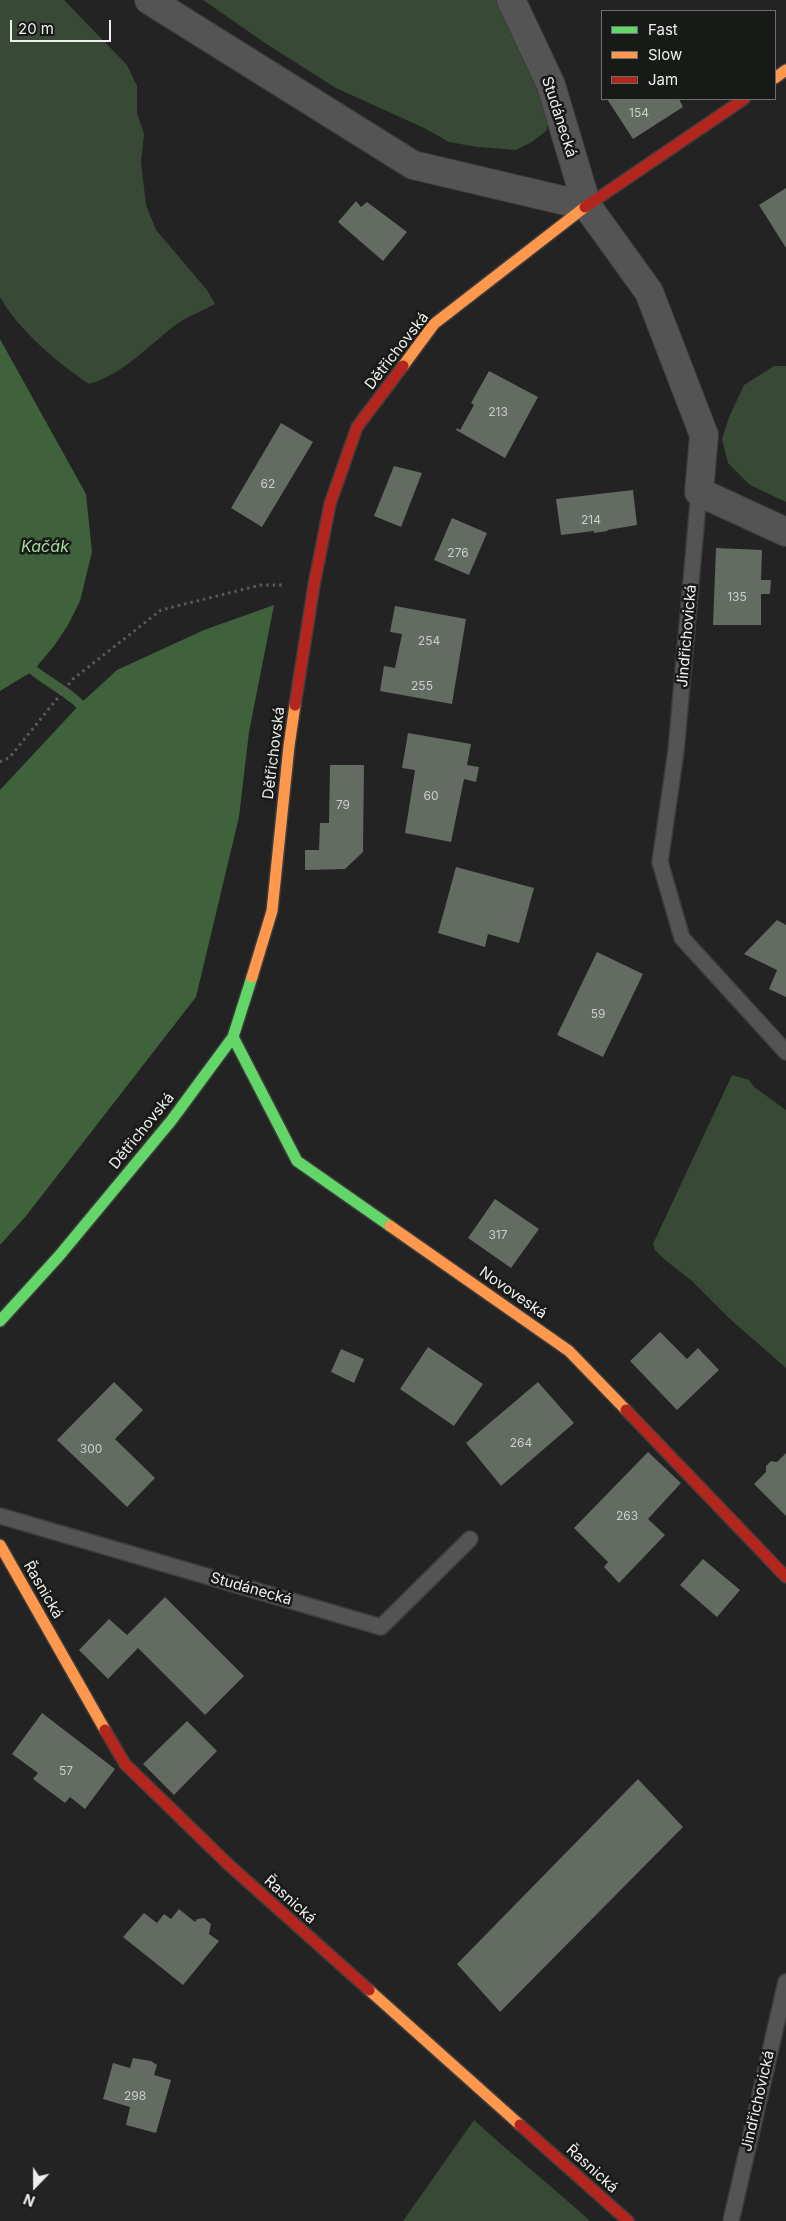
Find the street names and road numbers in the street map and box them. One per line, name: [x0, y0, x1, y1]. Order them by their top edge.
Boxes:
street label: Studánecká: [537, 74, 581, 160]
street label: Dětřichovská: [361, 309, 433, 393]
street label: Jindřichovická: [674, 584, 700, 688]
street label: Dětřichovská: [259, 706, 289, 800]
street label: Dětřichovská: [106, 1089, 178, 1173]
street label: Novoveská: [476, 1263, 550, 1323]
street label: Řasnická: [19, 1558, 67, 1622]
street label: Studánecká: [208, 1569, 294, 1609]
street label: Řasnická: [260, 1872, 320, 1928]
street label: Jindřichovická: [738, 2049, 778, 2153]
street label: Řasnická: [562, 2141, 622, 2197]

